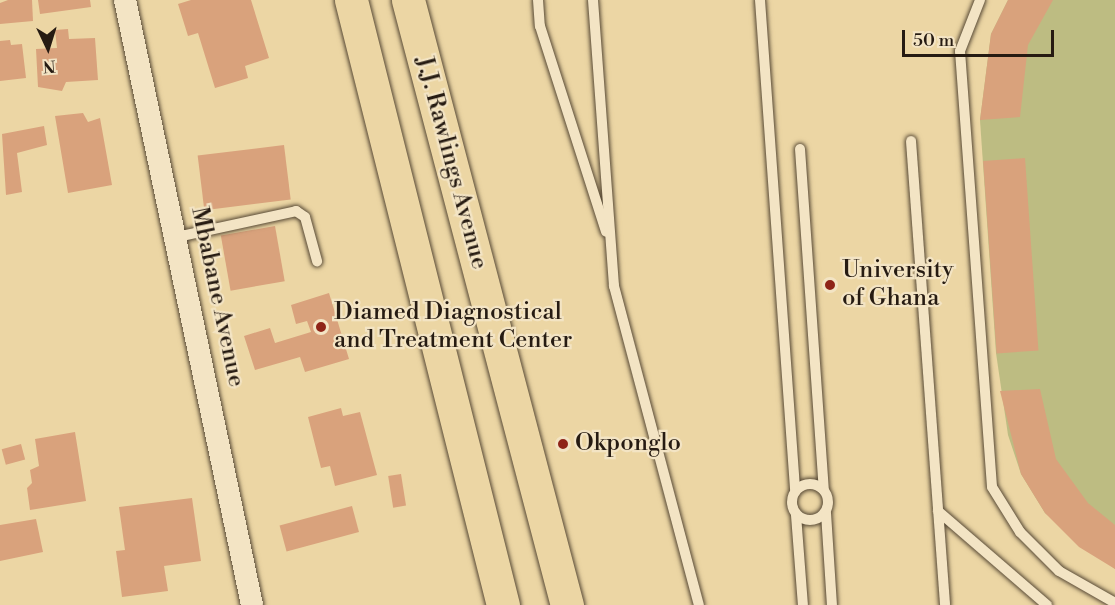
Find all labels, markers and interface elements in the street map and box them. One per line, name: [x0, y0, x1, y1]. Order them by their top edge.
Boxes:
north arrow: [18, 18, 78, 78]
scale bar: [905, 18, 1056, 56]
text: 50 m: [913, 29, 954, 52]
street label: J.J. Rawlings Avenue: [409, 53, 493, 273]
text: N: [42, 56, 56, 76]
street label: Mbabane Avenue: [184, 204, 250, 390]
place label: University of Ghana: [842, 257, 954, 313]
marker: University of Ghana: [823, 278, 837, 292]
place label: Diamed Diagnostical and Treatment Center: [334, 299, 572, 355]
marker: Diamed Diagnostical and Treatment Center: [312, 318, 330, 336]
place label: Okponglo: [575, 430, 681, 458]
marker: Okponglo: [556, 437, 570, 451]

